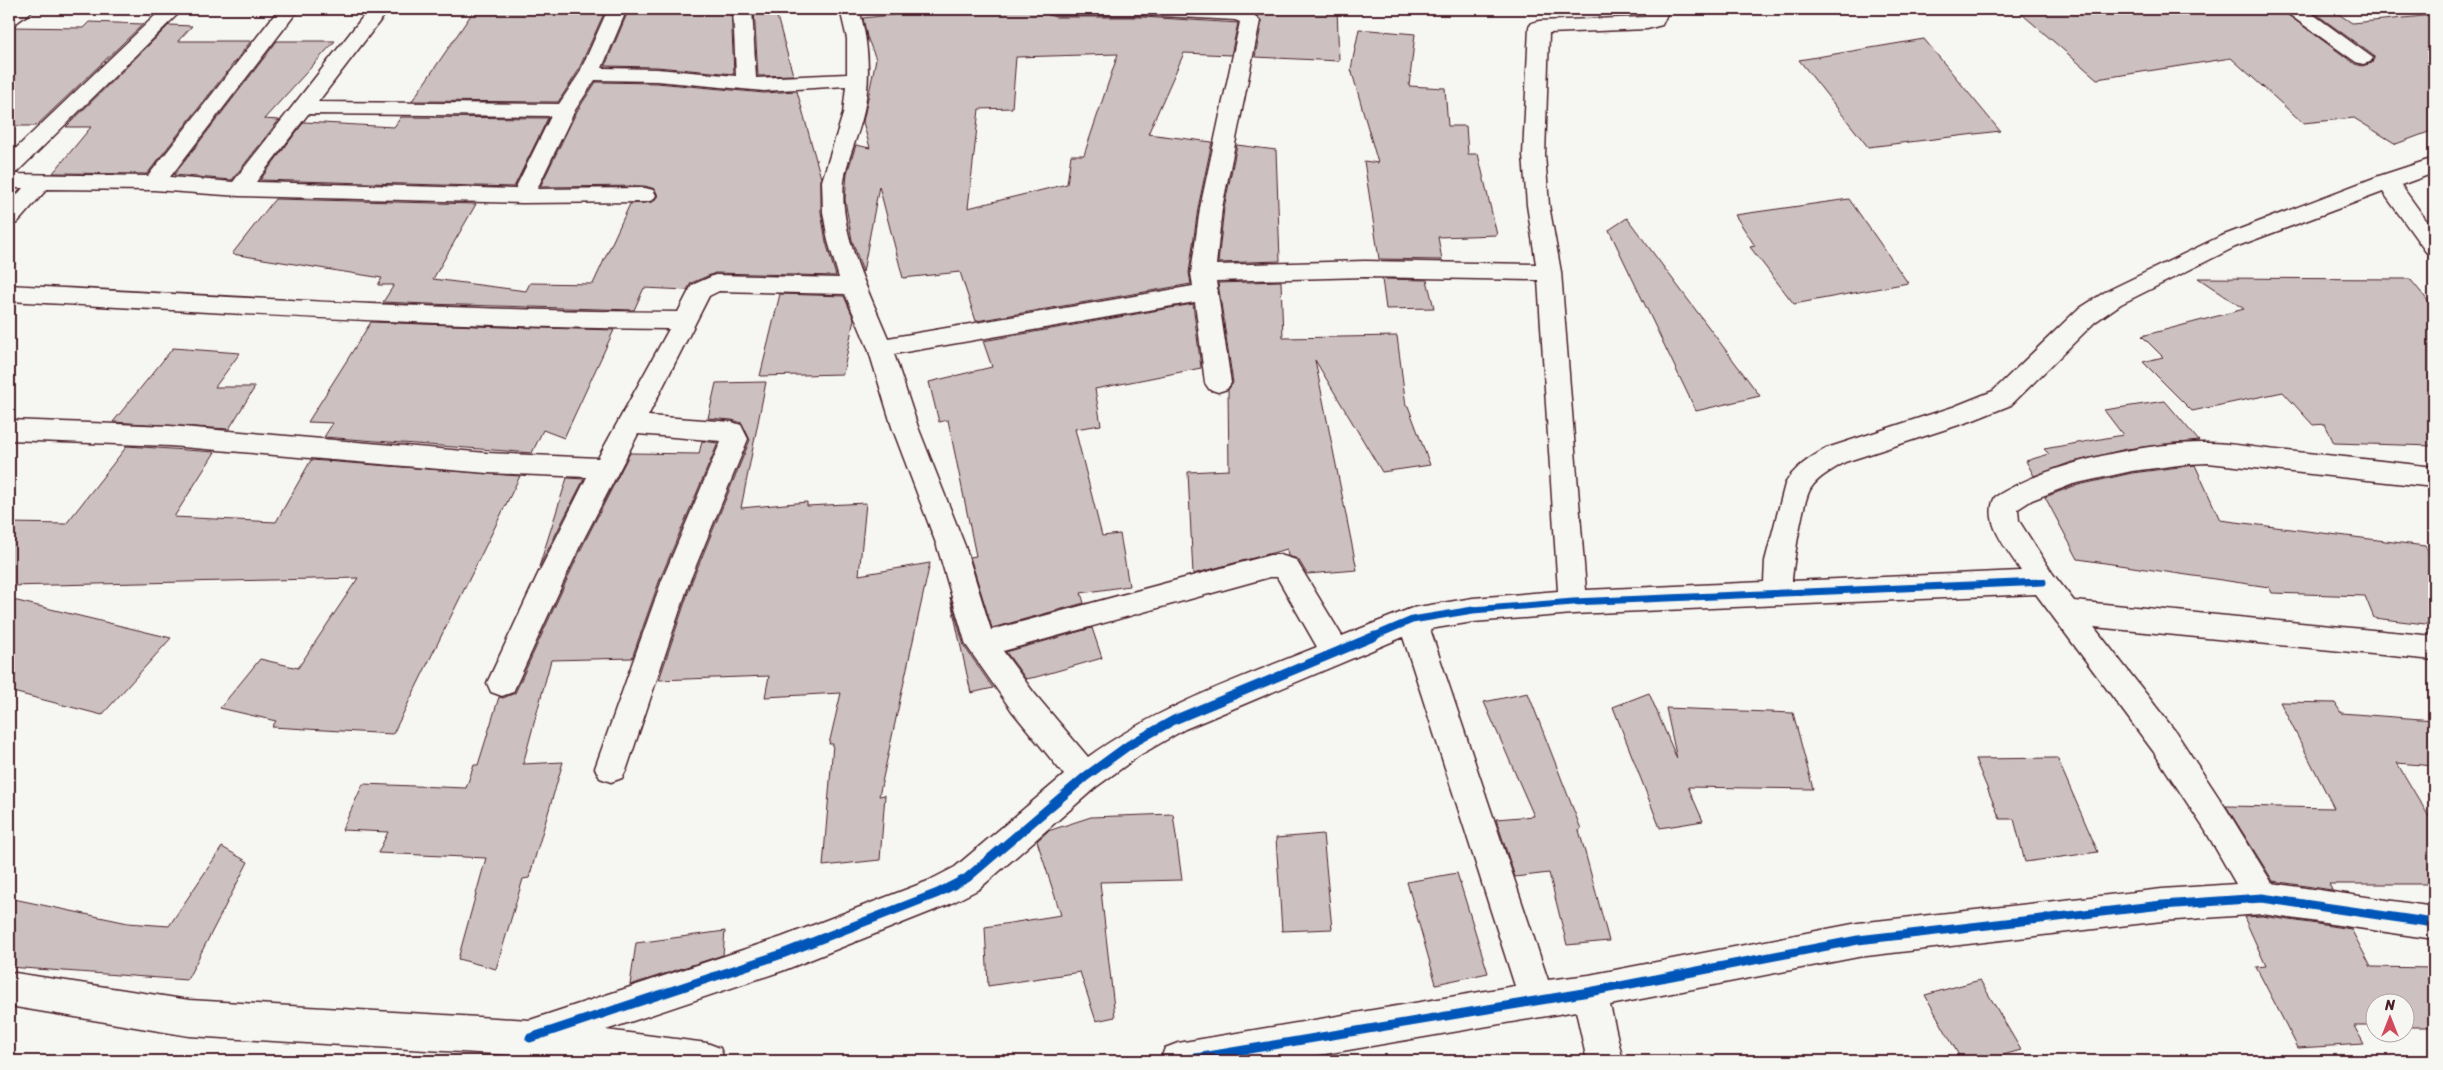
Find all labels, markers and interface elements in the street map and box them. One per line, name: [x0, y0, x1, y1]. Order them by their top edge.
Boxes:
north arrow: [2366, 992, 2416, 1042]
text: N: [2384, 993, 2395, 1018]

